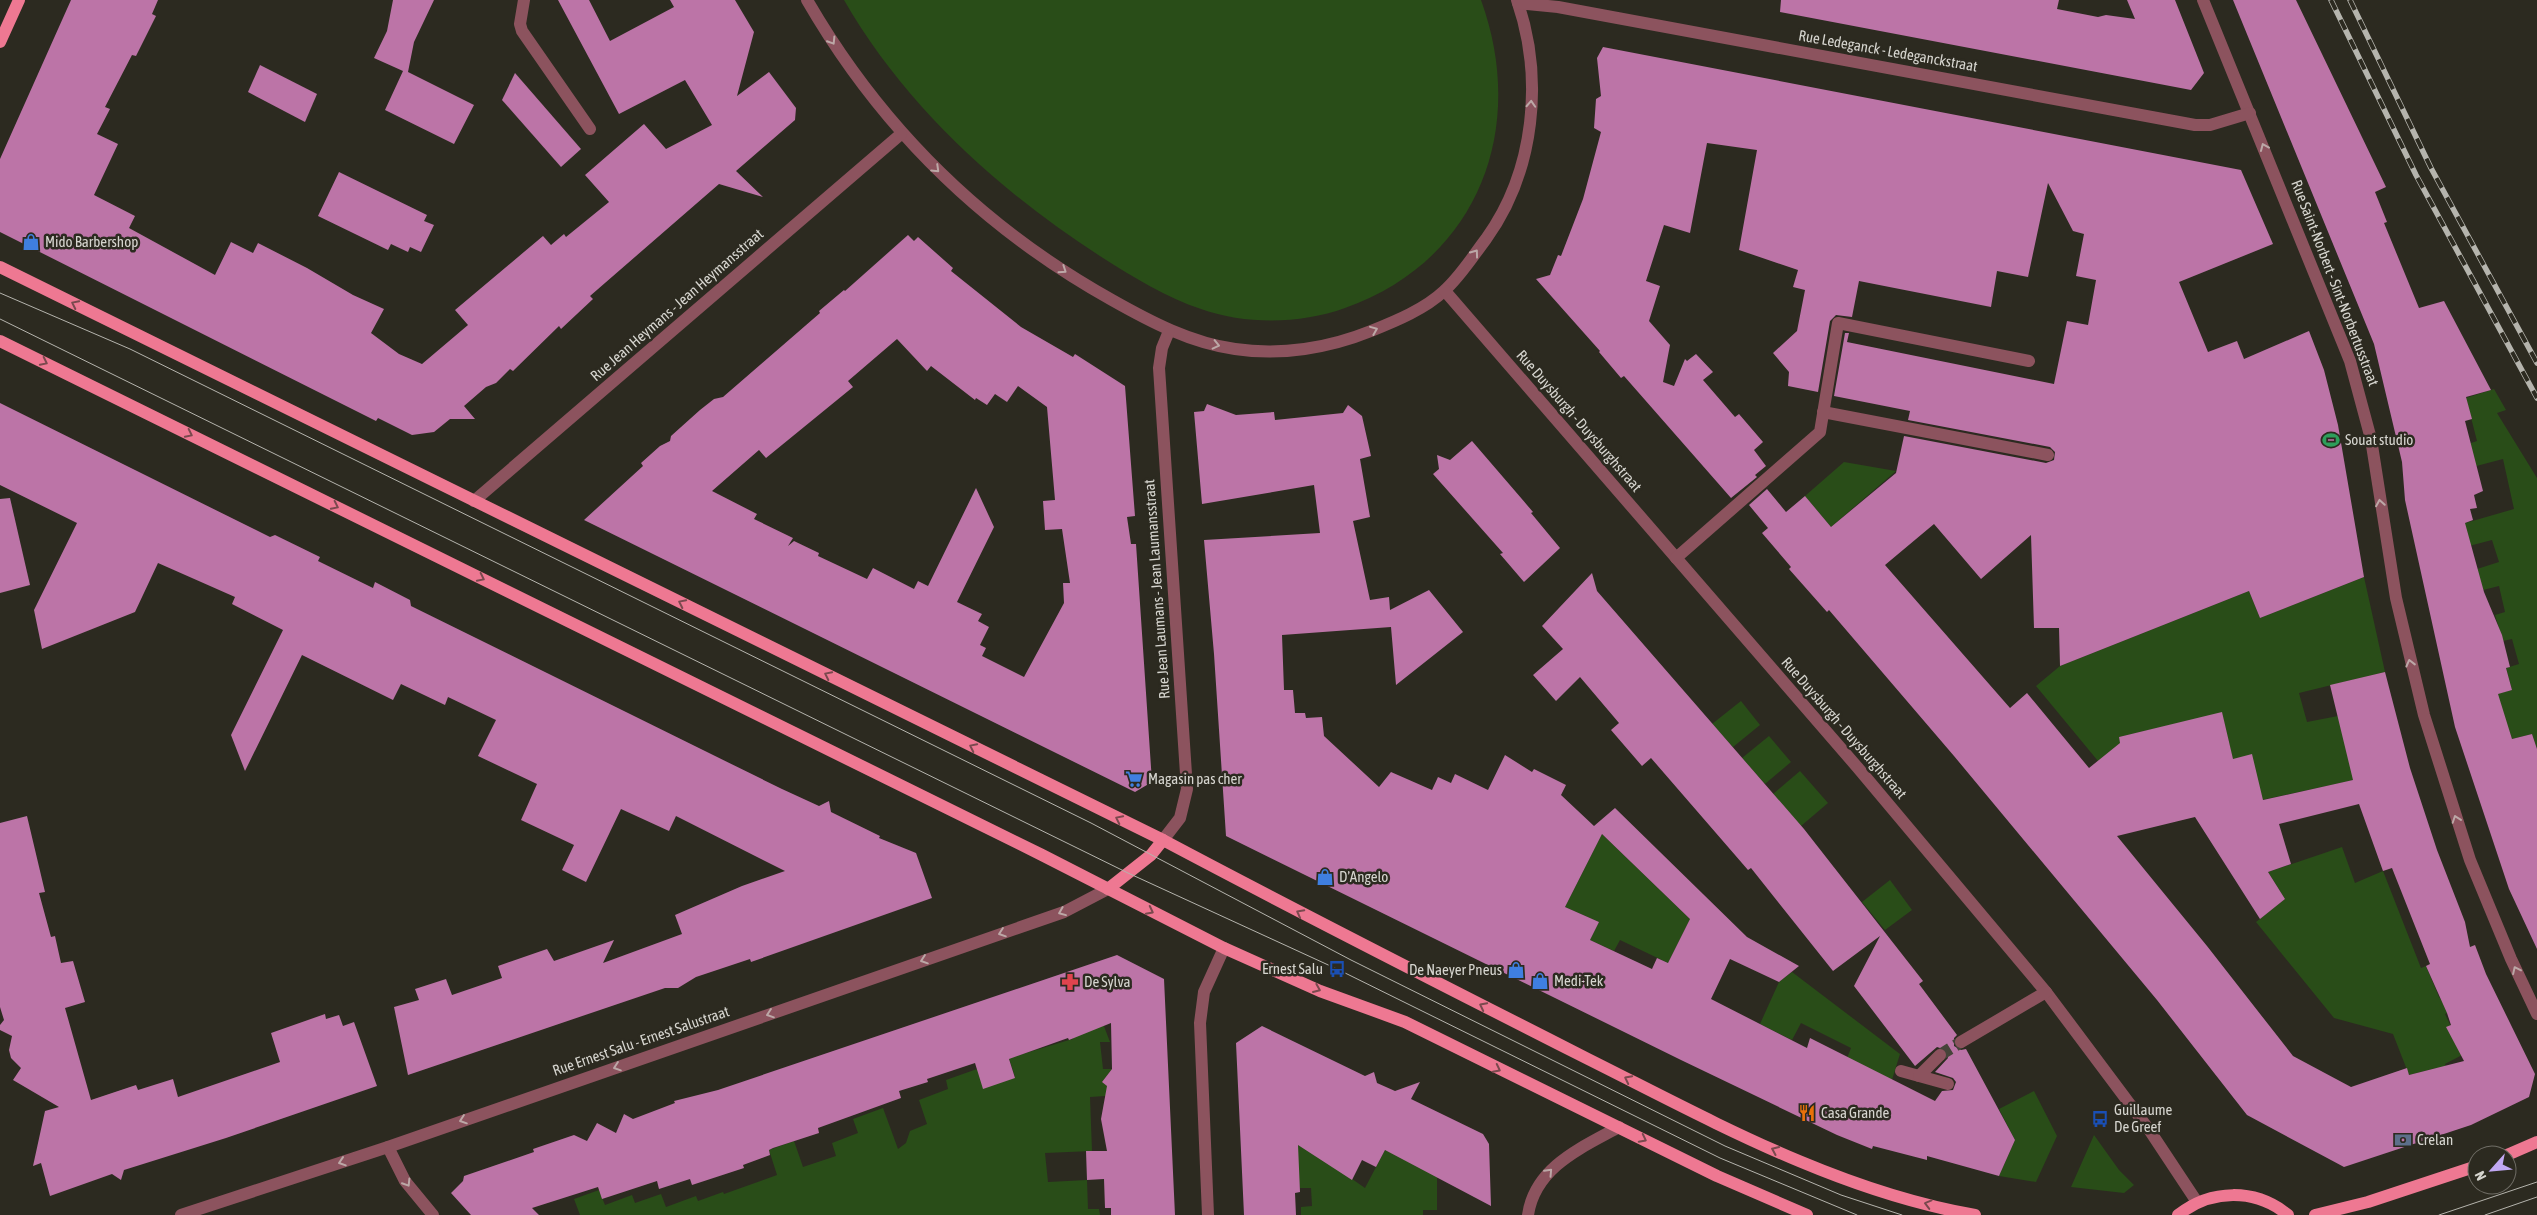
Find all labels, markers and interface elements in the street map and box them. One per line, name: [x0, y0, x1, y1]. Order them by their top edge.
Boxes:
street label: Rue Ledeganck - Ledeganckstraat: [1797, 26, 1979, 75]
one-way arrow: [826, 36, 836, 45]
one-way arrow: [1526, 99, 1537, 107]
one-way arrow: [2260, 143, 2270, 152]
one-way arrow: [930, 163, 939, 172]
street label: Rue Saint-Norbert - Sint-Norbertusstraat: [2288, 178, 2383, 388]
street label: Rue Jean Heymans - Jean Heymansstraat: [587, 225, 766, 384]
shop icon: Mido Barbershop: [21, 232, 41, 252]
place label: Mido Barbershop: [45, 233, 138, 250]
one-way arrow: [1469, 249, 1478, 259]
one-way arrow: [1057, 264, 1066, 273]
one-way arrow: [71, 300, 80, 310]
one-way arrow: [1369, 325, 1378, 336]
one-way arrow: [1211, 339, 1220, 350]
street label: Rue Duysburgh - Duysburghstraat: [1513, 346, 1645, 495]
one-way arrow: [39, 356, 48, 366]
one-way arrow: [184, 428, 193, 438]
sports icon: Souat studio: [2321, 430, 2341, 450]
place label: Souat studio: [2345, 431, 2413, 448]
street label: Rue Jean Laumans - Jean Laumansstraat: [1140, 479, 1173, 699]
one-way arrow: [2375, 499, 2386, 507]
one-way arrow: [330, 500, 339, 510]
one-way arrow: [476, 572, 485, 582]
one-way arrow: [678, 599, 687, 610]
street label: Rue Duysburgh - Duysburghstraat: [1778, 653, 1910, 802]
one-way arrow: [2406, 659, 2416, 667]
one-way arrow: [824, 671, 833, 681]
one-way arrow: [970, 743, 979, 753]
supermarket icon: Magasin pas cher: [1124, 769, 1144, 789]
place label: Magasin pas cher: [1148, 770, 1242, 787]
one-way arrow: [1115, 815, 1124, 825]
one-way arrow: [2452, 815, 2462, 824]
shop icon: D'Angelo: [1315, 867, 1335, 887]
place label: D'Angelo: [1339, 868, 1388, 885]
one-way arrow: [1145, 904, 1154, 914]
one-way arrow: [1058, 906, 1067, 916]
one-way arrow: [1297, 909, 1306, 919]
one-way arrow: [998, 927, 1007, 937]
one-way arrow: [920, 954, 929, 964]
bus stop icon: Ernest Salu: [1327, 959, 1347, 979]
place label: Ernest Salu: [1262, 960, 1323, 977]
shop icon: De Naeyer Pneus: [1506, 960, 1526, 980]
place label: De Naeyer Pneus: [1409, 961, 1502, 978]
one-way arrow: [2512, 966, 2522, 975]
shop icon: Medi-Tek: [1530, 971, 1550, 991]
pharmacy icon: De Sylva: [1060, 972, 1080, 992]
place label: Medi-Tek: [1554, 972, 1604, 989]
place label: De Sylva: [1084, 973, 1130, 990]
one-way arrow: [1312, 983, 1321, 994]
street label: Rue Ernest Salu - Ernest Salustraat: [550, 1002, 731, 1079]
one-way arrow: [1479, 1002, 1488, 1012]
one-way arrow: [767, 1008, 775, 1018]
one-way arrow: [613, 1061, 622, 1071]
one-way arrow: [1492, 1063, 1501, 1073]
one-way arrow: [1625, 1075, 1634, 1085]
place label: Guillaume De Greef: [2114, 1101, 2173, 1135]
restaurant icon: Casa Grande: [1797, 1103, 1817, 1123]
place label: Casa Grande: [1821, 1104, 1889, 1121]
bus stop icon: Guillaume De Greef: [2090, 1109, 2110, 1129]
one-way arrow: [460, 1115, 468, 1125]
bank icon: Crelan: [2393, 1130, 2413, 1150]
place label: Crelan: [2417, 1131, 2453, 1148]
one-way arrow: [1638, 1133, 1647, 1143]
north arrow: [2467, 1145, 2517, 1195]
one-way arrow: [1771, 1146, 1780, 1157]
one-way arrow: [338, 1156, 347, 1166]
one-way arrow: [1543, 1169, 1552, 1178]
text: N: [2471, 1169, 2489, 1183]
one-way arrow: [400, 1178, 410, 1187]
one-way arrow: [1923, 1199, 1932, 1210]

